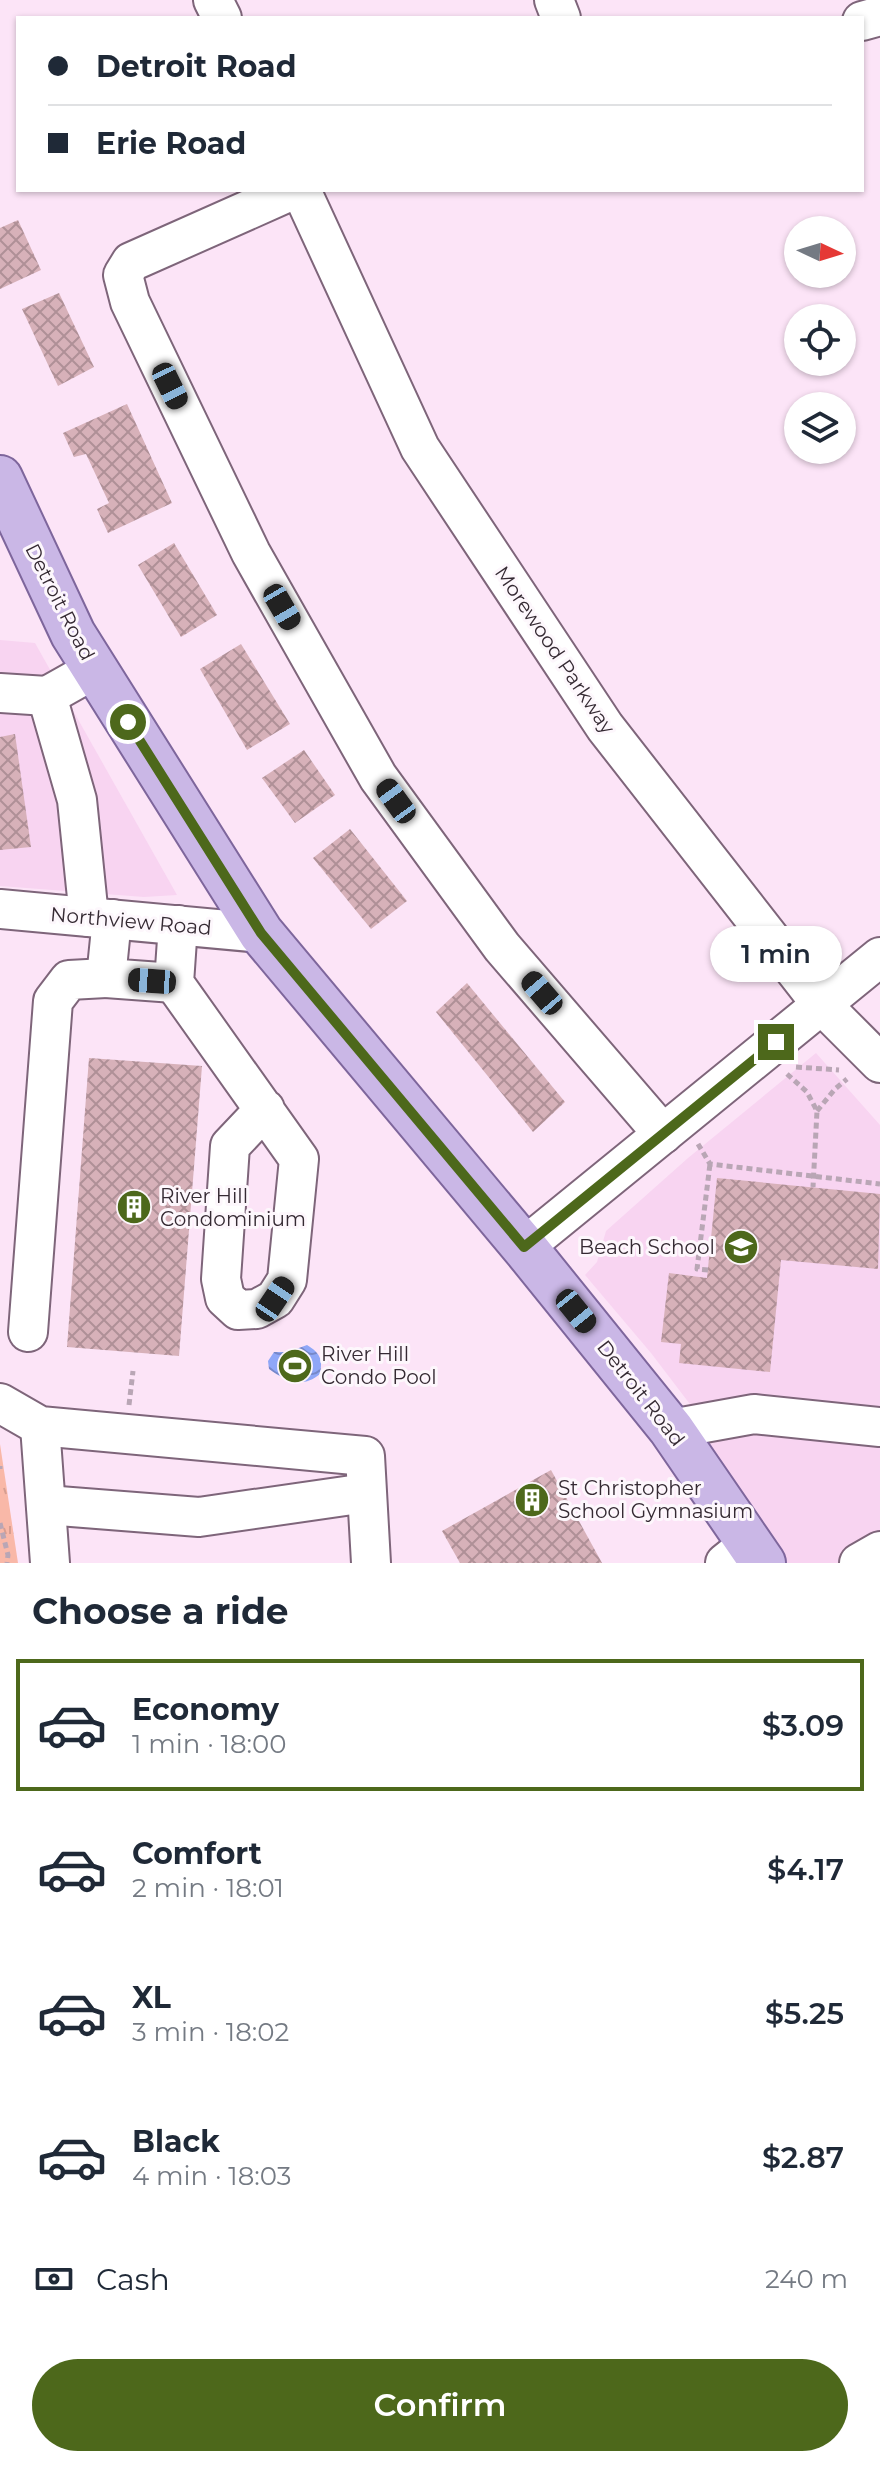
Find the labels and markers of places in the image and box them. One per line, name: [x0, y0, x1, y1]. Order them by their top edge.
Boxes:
place label: River Hill Condominium: [160, 1184, 306, 1231]
building icon: River Hill Condominium: [115, 1188, 153, 1226]
school or university icon: Beach School: [722, 1228, 760, 1266]
place label: Beach School: [579, 1235, 715, 1259]
place label: River Hill Condo Pool: [321, 1342, 437, 1389]
sports icon: River Hill Condo Pool: [276, 1347, 314, 1385]
place label: St Christopher School Gymnasium: [558, 1476, 753, 1523]
building icon: St Christopher School Gymnasium: [513, 1481, 551, 1519]

